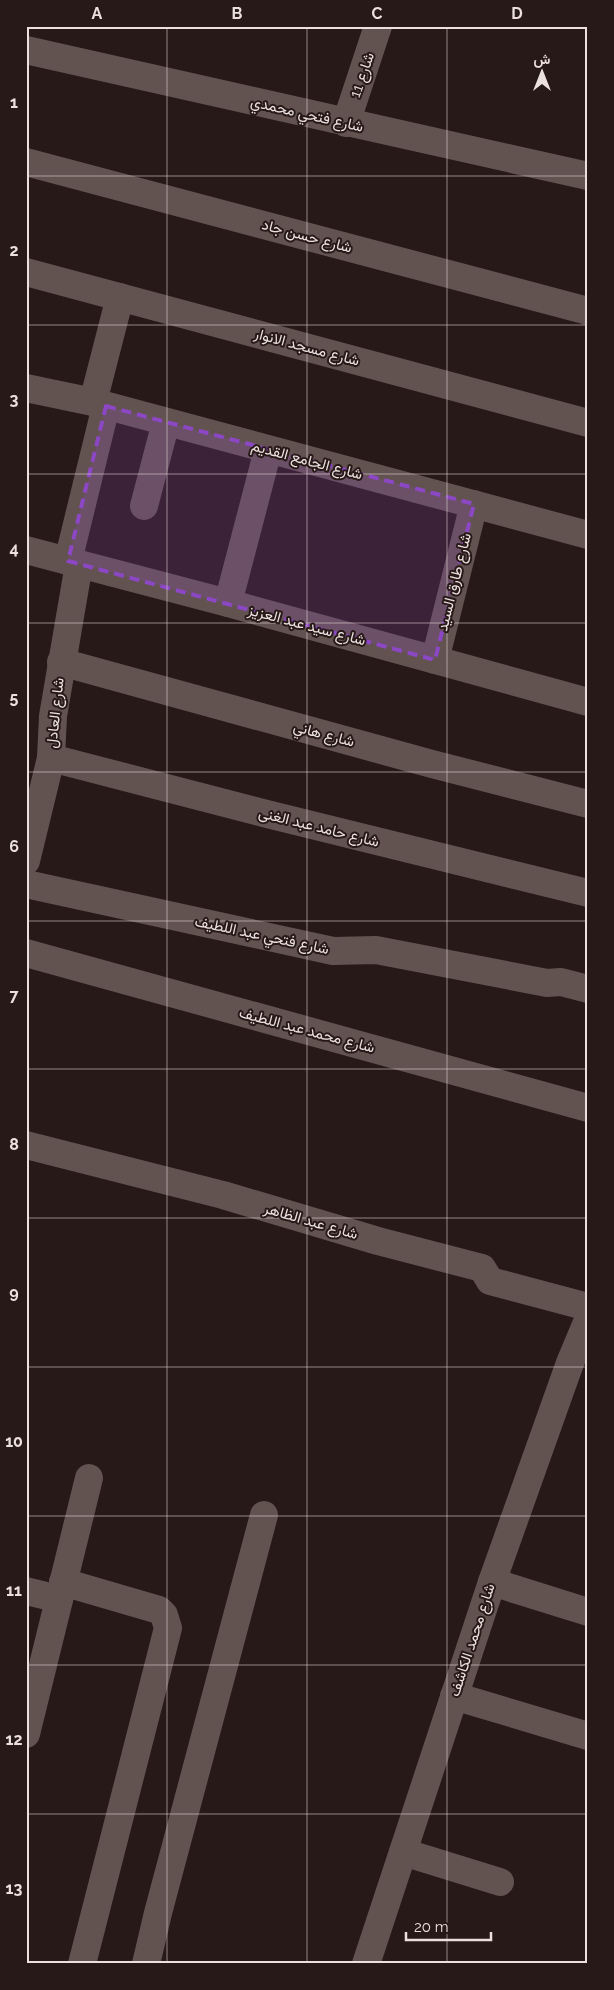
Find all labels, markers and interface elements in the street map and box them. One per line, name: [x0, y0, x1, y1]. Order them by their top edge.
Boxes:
text: A: [92, 4, 103, 23]
text: B: [232, 4, 243, 23]
text: C: [372, 4, 383, 23]
text: D: [511, 4, 523, 23]
north arrow: [516, 48, 566, 98]
street label: شارع 11: [346, 50, 380, 101]
text: ش: [534, 51, 551, 68]
street label: شارع فتحي محمدي: [248, 92, 365, 140]
text: 1: [10, 93, 18, 112]
street label: شارع حسن جاد: [259, 215, 354, 259]
text: 2: [9, 241, 19, 260]
street label: شارع مسجد الانوار: [251, 324, 362, 372]
text: 3: [10, 390, 19, 409]
street label: شارع الجامع القديم: [249, 437, 365, 485]
street label: شارع طارق السيد: [433, 531, 477, 633]
text: 4: [9, 539, 19, 558]
street label: شارع سيد عبد العزيز: [245, 600, 368, 651]
street label: شارع العادل: [42, 677, 70, 749]
text: 5: [10, 688, 19, 707]
street label: شارع هاني: [291, 717, 357, 755]
street label: شارع حامد عبد الغنى: [256, 803, 381, 853]
text: 6: [9, 837, 19, 856]
street label: شارع فتحي عبد اللطيف: [192, 912, 331, 962]
text: 7: [10, 986, 19, 1005]
street label: شارع محمد عبد اللطيف: [237, 1003, 377, 1059]
text: 8: [9, 1135, 19, 1154]
street label: شارع عبد الظاهر: [260, 1199, 360, 1245]
text: 9: [9, 1283, 19, 1302]
text: 10: [5, 1432, 23, 1451]
text: 11: [6, 1581, 22, 1600]
street label: شارع محمد الكاشف: [445, 1581, 501, 1699]
text: 12: [6, 1730, 22, 1749]
text: 13: [6, 1879, 22, 1898]
scale bar: [406, 1910, 492, 1942]
text: 20 m: [414, 1918, 449, 1936]

